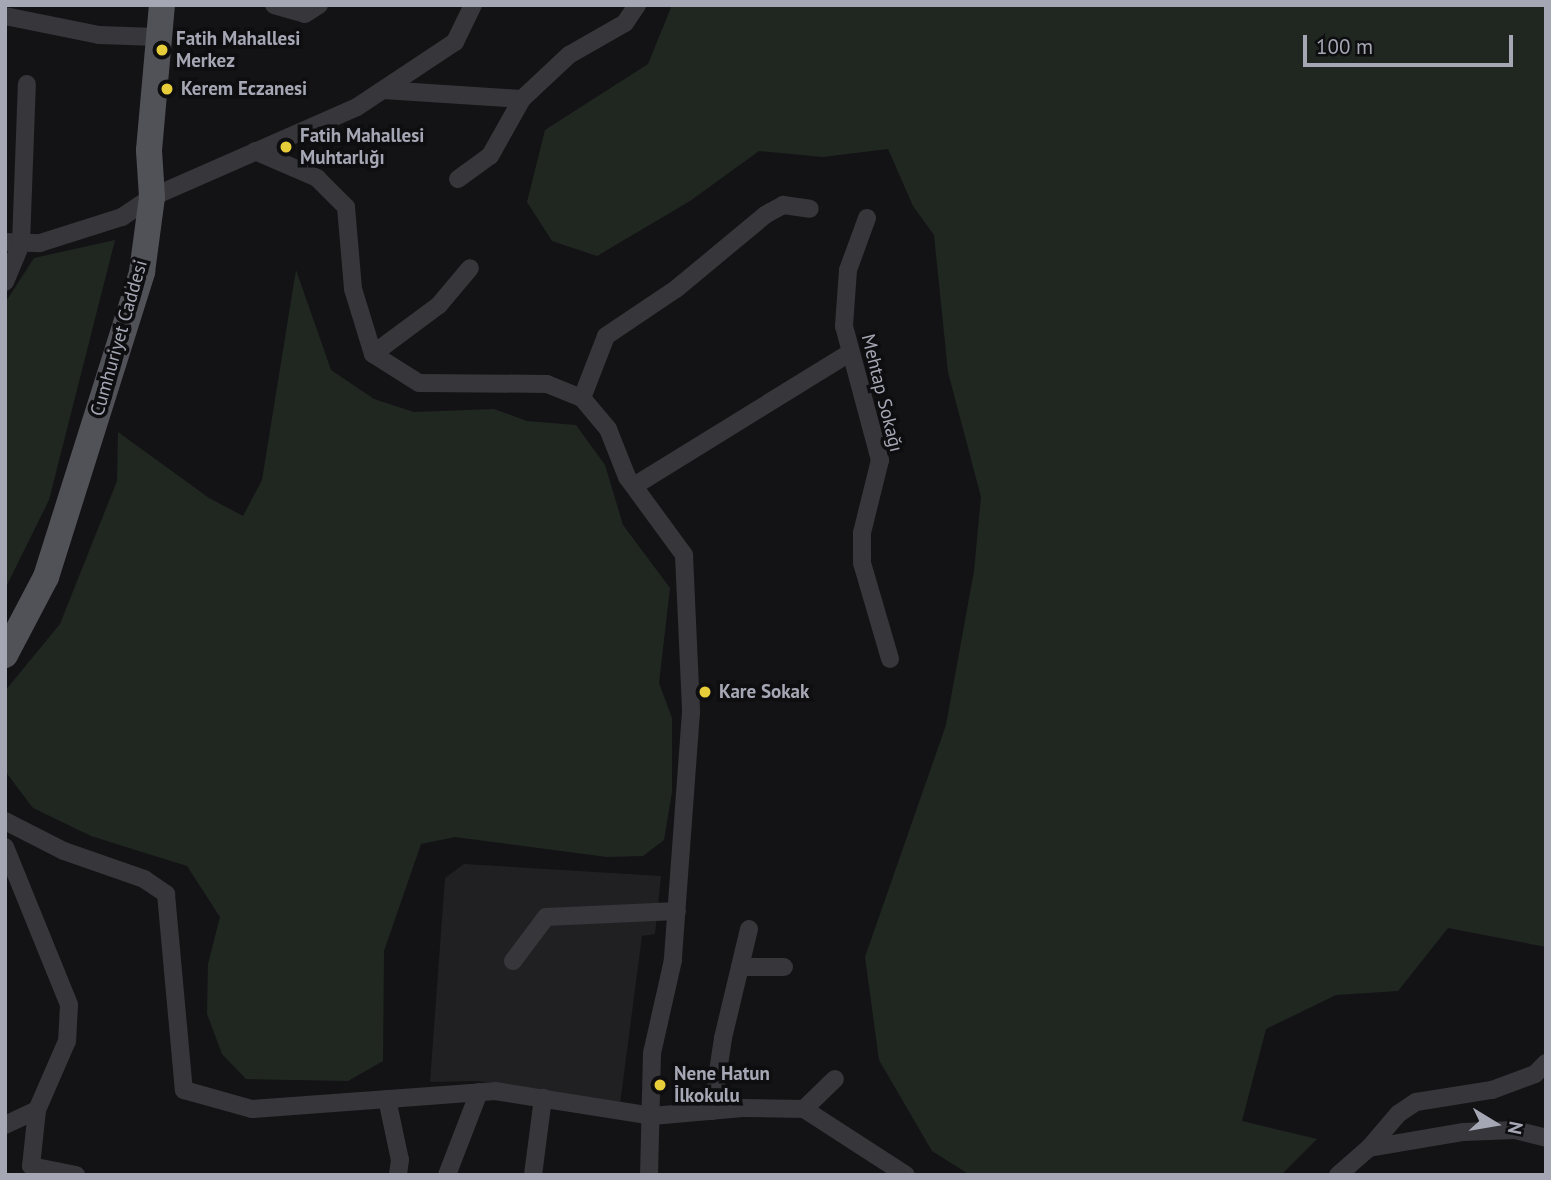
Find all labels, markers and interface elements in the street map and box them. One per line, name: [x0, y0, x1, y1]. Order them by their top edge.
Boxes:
scale bar: [1306, 21, 1516, 65]
place label: Fatih Mahallesi Merkez: [176, 28, 300, 72]
text: 100 m: [1316, 33, 1373, 60]
marker: Fatih Mahallesi Merkez: [154, 42, 170, 58]
place label: Kerem Eczanesi: [181, 78, 307, 100]
marker: Kerem Eczanesi: [159, 81, 175, 97]
place label: Fatih Mahallesi Muhtarlığı: [300, 125, 424, 169]
marker: Fatih Mahallesi Muhtarlığı: [278, 139, 294, 155]
street label: Cumhuriyet Caddesi: [86, 257, 152, 419]
street label: Mehtap Sokağı: [856, 332, 908, 454]
place label: Kare Sokak: [719, 681, 809, 703]
marker: Kare Sokak: [697, 684, 713, 700]
place label: Nene Hatun İlkokulu: [674, 1063, 770, 1107]
marker: Nene Hatun İlkokulu: [652, 1077, 668, 1093]
north arrow: [1460, 1089, 1530, 1159]
text: N: [1503, 1120, 1529, 1136]

